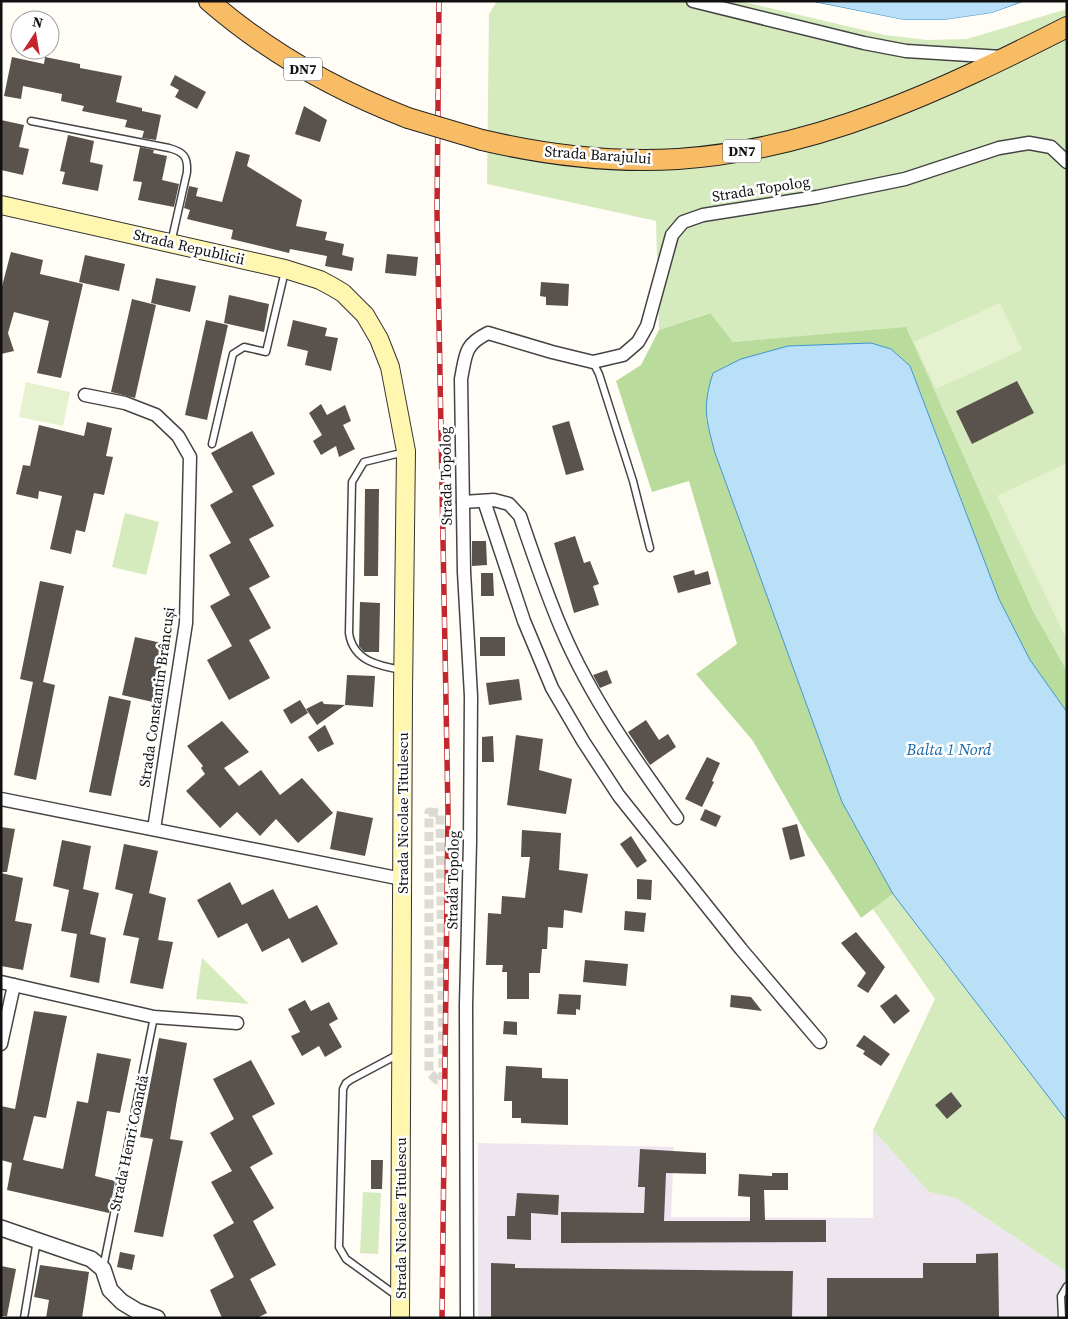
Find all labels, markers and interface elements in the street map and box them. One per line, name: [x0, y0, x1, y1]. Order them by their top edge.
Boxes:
north arrow: [10, 10, 60, 60]
text: N: [31, 11, 45, 33]
road number: DN7: [284, 58, 322, 80]
street label: Strada Barajului: [544, 140, 652, 169]
road number: DN7: [723, 140, 761, 162]
street label: Strada Topolog: [710, 170, 812, 207]
street label: Strada Republicii: [131, 223, 247, 270]
street label: Strada Topolog: [434, 426, 457, 526]
street label: Strada Constantin Brâncuși: [133, 606, 180, 788]
street label: Strada Nicolae Titulescu: [392, 732, 413, 894]
water label: Balta 1 Nord: [905, 738, 992, 760]
street label: Strada Topolog: [441, 830, 464, 930]
street label: Strada Henri Coandă: [104, 1073, 153, 1213]
street label: Strada Nicolae Titulescu: [390, 1137, 411, 1299]

